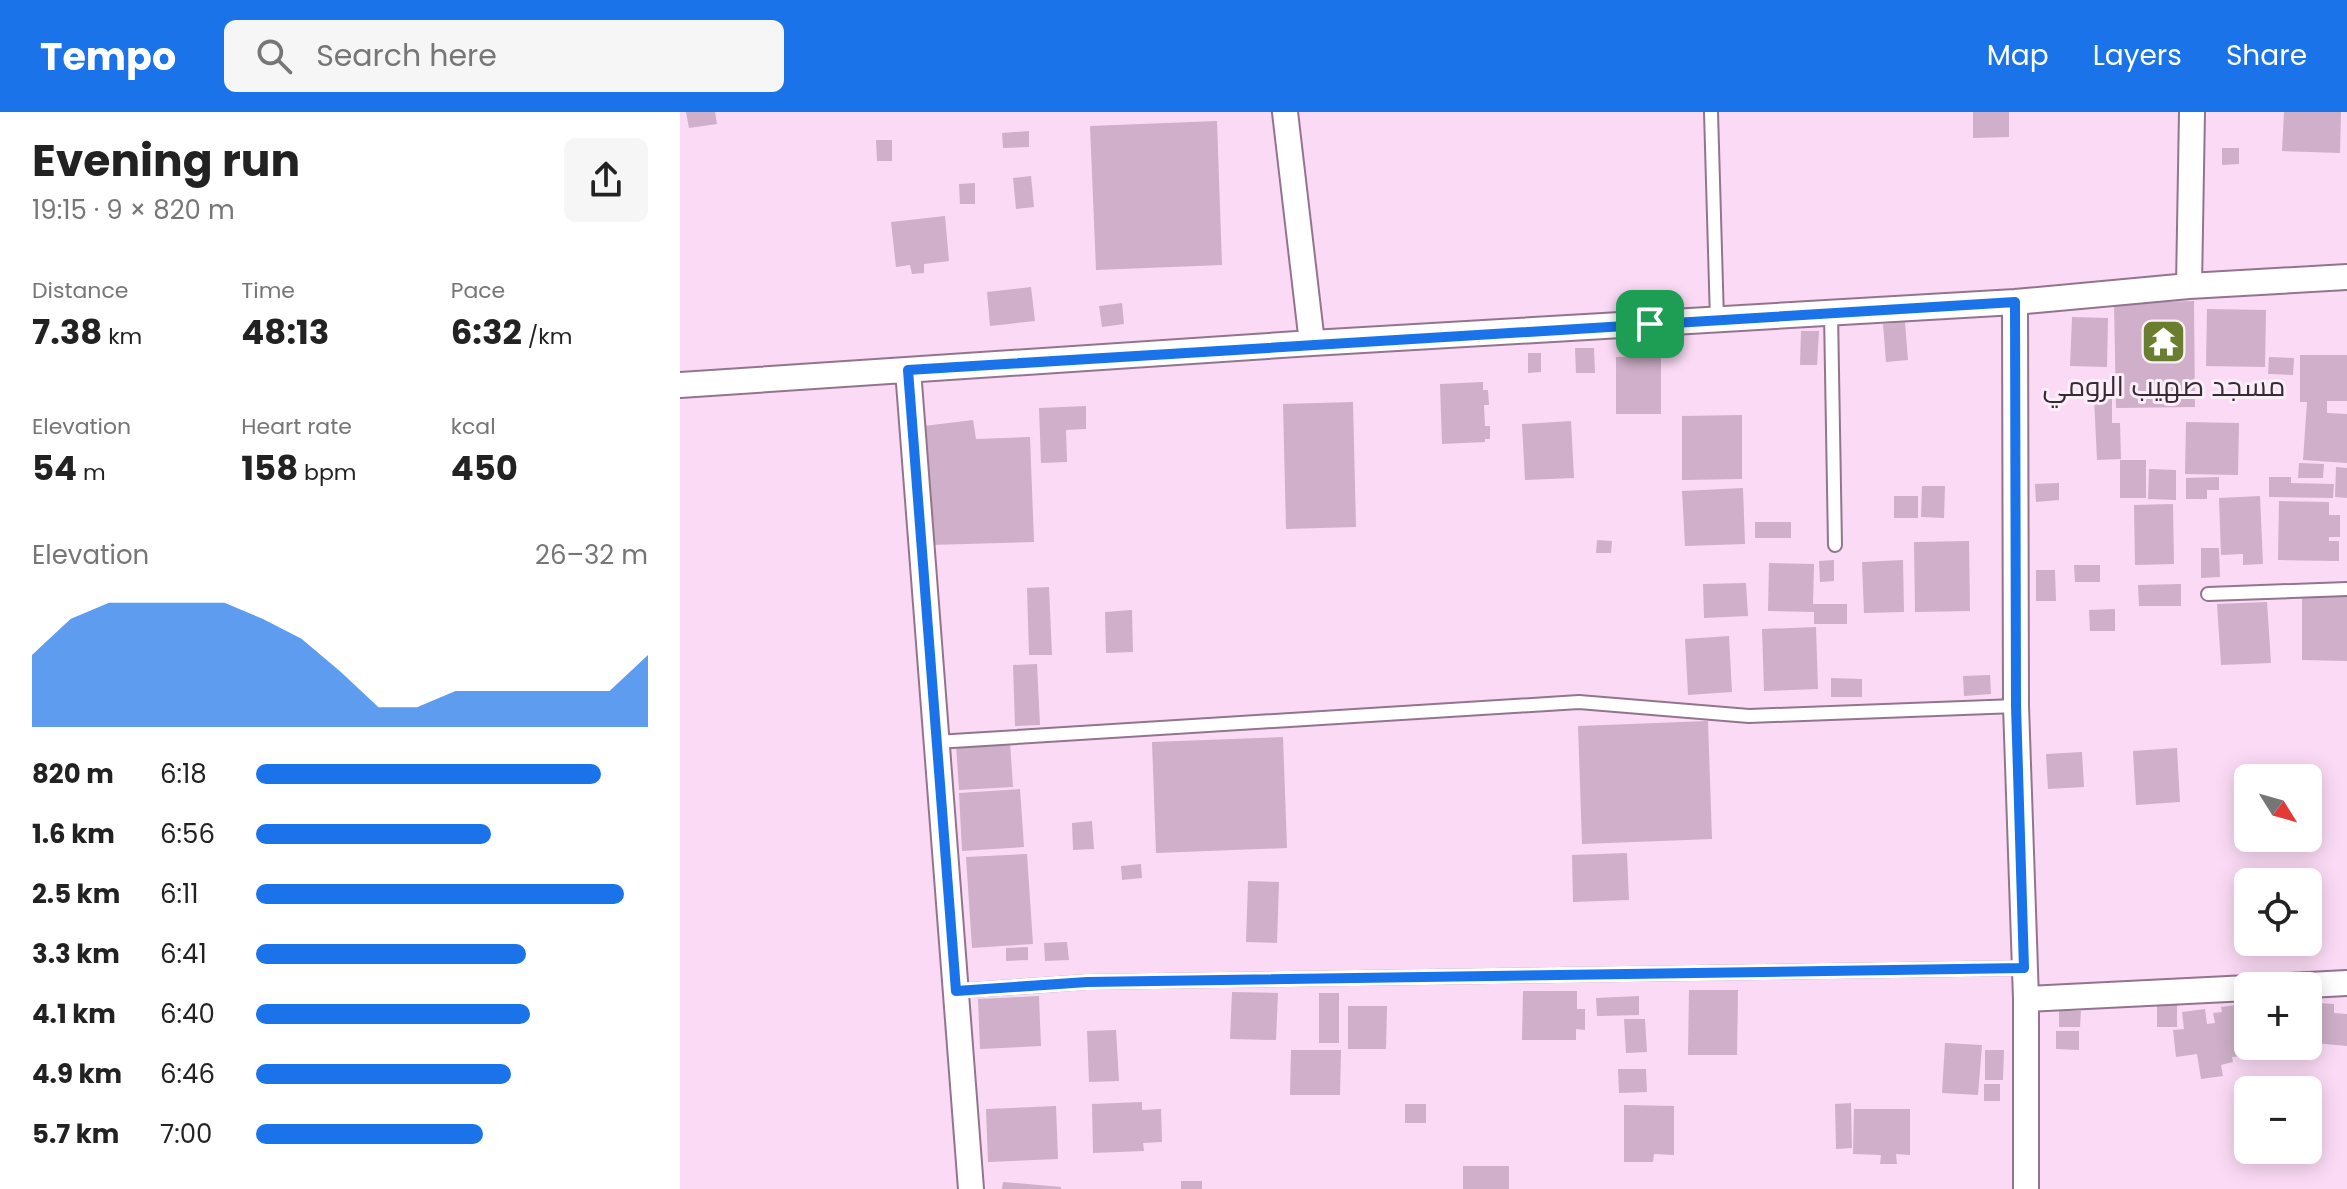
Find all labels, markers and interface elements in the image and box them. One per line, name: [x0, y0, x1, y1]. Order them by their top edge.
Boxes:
search box: [224, 20, 784, 92]
text: Tempo: [40, 30, 176, 83]
icon: search: [252, 34, 296, 78]
text: Search here: [316, 34, 497, 77]
text: Map: [1987, 36, 2049, 75]
text: Layers: [2093, 36, 2182, 75]
text: Share: [2226, 36, 2307, 75]
text: Evening run: [32, 130, 300, 191]
button: share: [564, 138, 648, 222]
text: 19:15 · 9 × 820 m: [32, 192, 235, 228]
text: Distance: [32, 275, 128, 306]
text: Time: [241, 275, 295, 306]
text: Pace: [451, 275, 505, 306]
pin: [1616, 290, 1684, 358]
icon: arrive: [1628, 302, 1672, 346]
text: 7.38: [32, 308, 102, 356]
text: 48:13: [241, 308, 329, 356]
text: 6:32: [451, 308, 522, 356]
temple icon: مسجد صهيب الرومي: [2140, 318, 2188, 366]
text: km: [102, 321, 142, 352]
text: /km: [522, 321, 572, 352]
place label: مسجد صهيب الرومي: [2042, 367, 2286, 408]
text: Elevation: [32, 411, 131, 442]
text: Heart rate: [241, 411, 352, 442]
text: kcal: [451, 411, 496, 442]
text: 54: [32, 444, 77, 492]
text: 158: [241, 444, 298, 492]
text: 450: [451, 444, 518, 492]
text: m: [77, 457, 106, 488]
text: bpm: [298, 457, 357, 488]
text: Elevation: [32, 537, 149, 573]
text: 26–32 m: [535, 537, 648, 573]
text: 820 m: [32, 756, 114, 792]
text: 6:18: [160, 756, 207, 792]
north arrow: [2234, 764, 2322, 852]
map controls: [2234, 764, 2322, 1164]
text: 1.6 km: [32, 816, 115, 852]
text: 6:56: [160, 816, 215, 852]
button: locate: [2234, 868, 2322, 956]
text: 2.5 km: [32, 876, 120, 912]
text: 6:11: [160, 876, 199, 912]
text: 3.3 km: [32, 936, 120, 972]
text: 6:41: [160, 936, 207, 972]
button: +: [2234, 972, 2322, 1060]
text: 4.1 km: [32, 996, 116, 1032]
text: 6:40: [160, 996, 215, 1032]
text: 4.9 km: [32, 1056, 122, 1092]
text: 6:46: [160, 1056, 215, 1092]
button: −: [2234, 1076, 2322, 1164]
text: 5.7 km: [32, 1116, 119, 1152]
text: 7:00: [160, 1116, 212, 1152]

